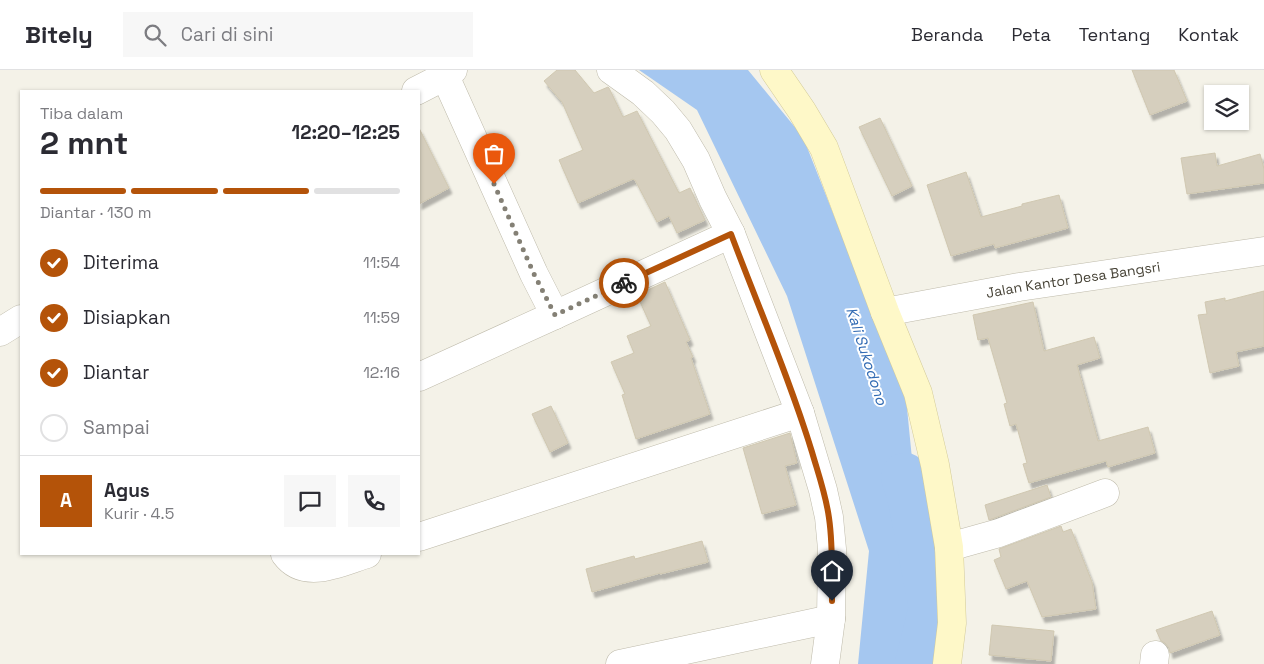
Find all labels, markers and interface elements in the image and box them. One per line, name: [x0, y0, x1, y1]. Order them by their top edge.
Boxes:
search box: [123, 12, 473, 57]
text: Bitely: [25, 19, 93, 50]
icon: search: [141, 21, 169, 49]
text: Cari di sini: [181, 22, 273, 47]
text: Beranda: [911, 23, 983, 46]
text: Peta: [1011, 23, 1051, 46]
text: Tentang: [1079, 23, 1150, 46]
text: Kontak: [1178, 23, 1239, 46]
map controls: [1204, 85, 1249, 130]
button: layers: [1204, 85, 1249, 130]
text: Tiba dalam: [40, 103, 123, 124]
text: 12:20–12:25: [292, 120, 400, 145]
text: 2 mnt: [40, 123, 128, 163]
pin: [473, 133, 515, 184]
icon: bag: [480, 140, 508, 168]
text: Diantar · 130 m: [40, 202, 152, 223]
icon: check: [40, 249, 68, 277]
text: Diterima: [83, 250, 159, 275]
text: 11:54: [363, 252, 400, 273]
street label: Jalan Kantor Desa Bangsri: [985, 257, 1162, 302]
courier: [599, 258, 649, 308]
icon: bike: [610, 269, 638, 297]
icon: check: [40, 304, 68, 332]
text: Disiapkan: [83, 305, 171, 330]
water label: Kali Sukodono: [842, 305, 892, 408]
text: 11:59: [363, 307, 400, 328]
icon: check: [40, 359, 68, 387]
text: Diantar: [83, 360, 149, 385]
text: 12:16: [363, 362, 400, 383]
text: Sampai: [83, 415, 150, 440]
button: chat: [284, 475, 336, 527]
button: phone: [348, 475, 400, 527]
text: Agus: [104, 478, 150, 503]
text: A: [60, 488, 72, 513]
text: Kurir · 4.5: [104, 503, 174, 524]
pin: [811, 550, 853, 601]
icon: home: [818, 557, 846, 585]

